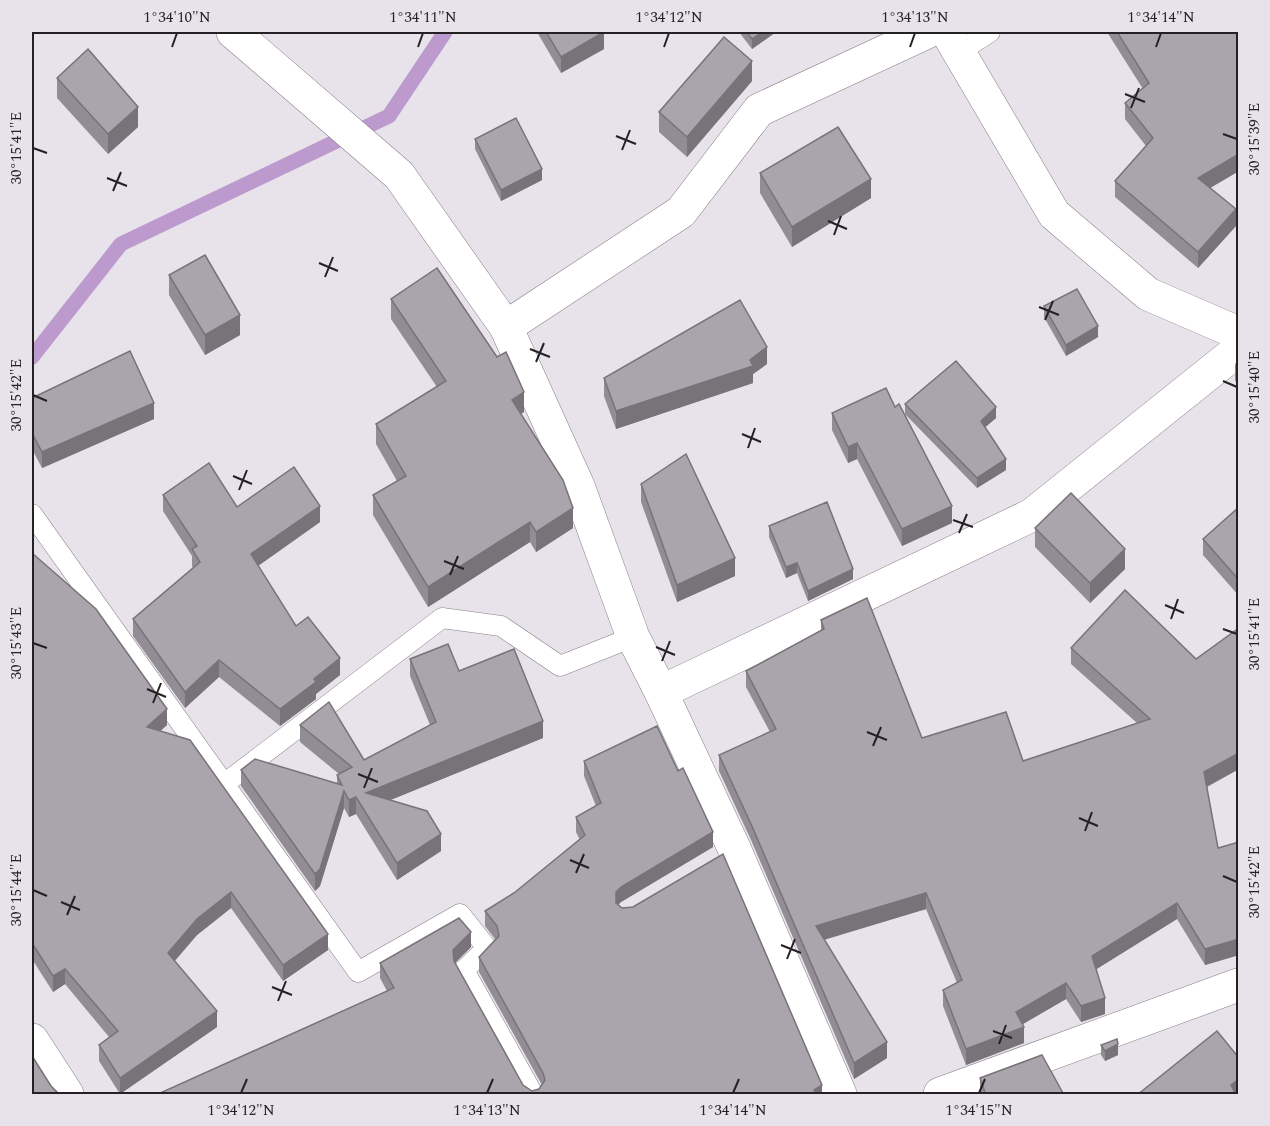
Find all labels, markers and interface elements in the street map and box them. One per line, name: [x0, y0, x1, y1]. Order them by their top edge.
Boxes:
text: 1°34'10"N: [143, 6, 211, 29]
text: 1°34'11"N: [389, 6, 457, 29]
text: 1°34'12"N: [635, 6, 703, 29]
text: 1°34'13"N: [881, 6, 949, 29]
text: 1°34'14"N: [1127, 6, 1195, 29]
text: 30°15'39"E: [1243, 103, 1266, 175]
text: 30°15'41"E: [5, 112, 28, 184]
text: 30°15'40"E: [1243, 351, 1266, 423]
text: 30°15'42"E: [5, 359, 28, 431]
text: 30°15'41"E: [1243, 598, 1266, 670]
text: 30°15'43"E: [5, 607, 28, 679]
text: 30°15'42"E: [1243, 846, 1266, 918]
text: 30°15'44"E: [5, 854, 28, 926]
text: 1°34'12"N: [207, 1099, 275, 1122]
text: 1°34'13"N: [453, 1099, 521, 1122]
text: 1°34'14"N: [699, 1099, 767, 1122]
text: 1°34'15"N: [945, 1099, 1013, 1122]

